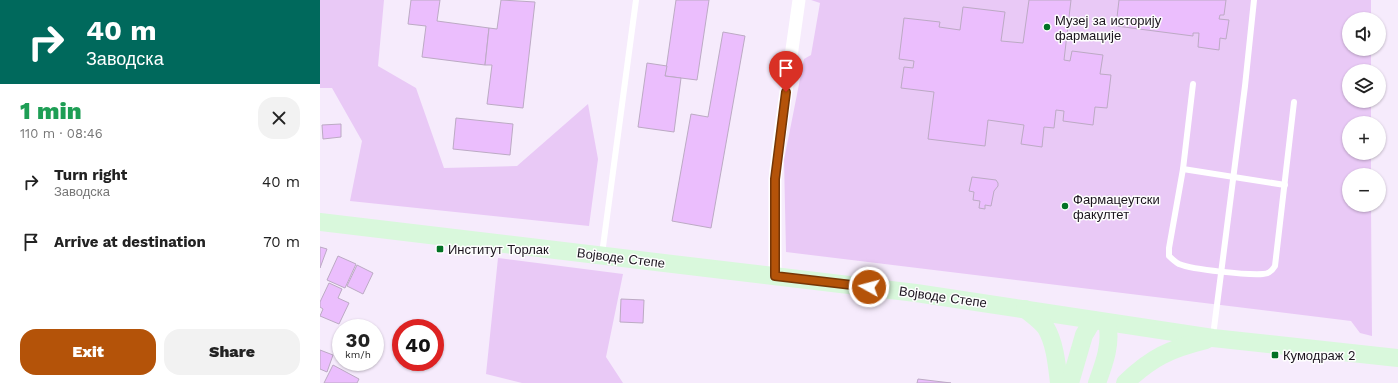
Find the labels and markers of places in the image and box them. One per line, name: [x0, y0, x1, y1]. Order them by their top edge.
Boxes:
place label: Музеј за историју фармације: [1055, 13, 1162, 43]
marker: Музеј за историју фармације: [1042, 22, 1052, 32]
pin: [769, 51, 803, 92]
place label: Фармацеутски факултет: [1073, 192, 1160, 222]
marker: Фармацеутски факултет: [1060, 201, 1070, 211]
place label: Институт Торлак: [448, 242, 549, 257]
marker: Институт Торлак: [435, 244, 445, 254]
place label: Кумодраж 2: [1283, 348, 1356, 363]
marker: Кумодраж 2: [1270, 350, 1280, 360]

